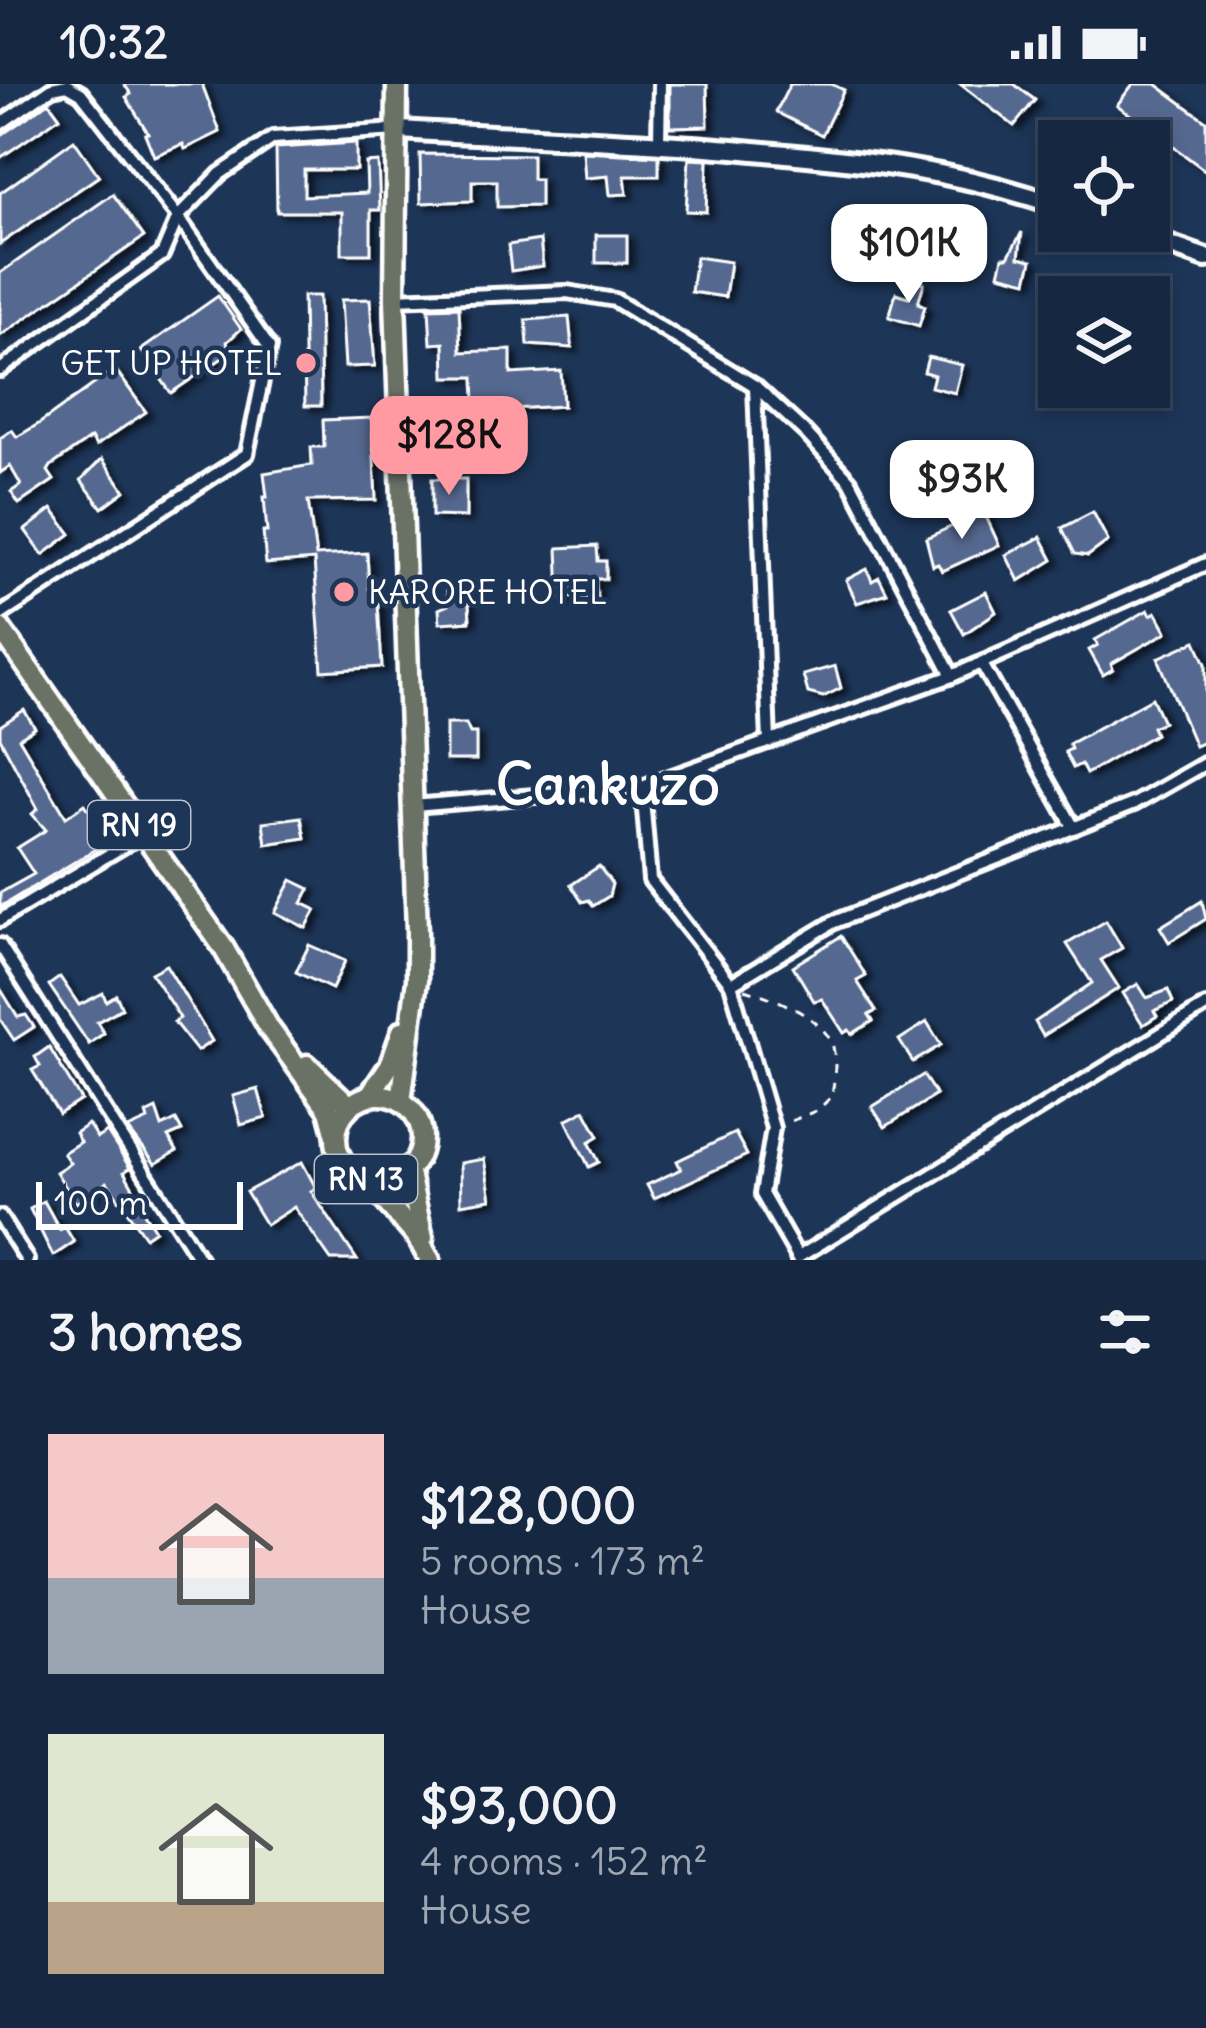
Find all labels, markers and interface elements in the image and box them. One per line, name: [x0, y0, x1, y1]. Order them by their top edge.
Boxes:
text: 10:32: [60, 14, 168, 70]
map controls: [1038, 120, 1170, 408]
button: locate: [1038, 120, 1170, 252]
pin: $101K: [825, 204, 993, 306]
text: $101K: [858, 218, 960, 267]
button: layers: [1038, 276, 1170, 408]
place label: GET UP HOTEL: [61, 342, 282, 384]
marker: GET UP HOTEL: [293, 350, 319, 376]
pin: $128K: [365, 396, 533, 498]
text: $128K: [397, 410, 501, 459]
pin: $93K: [891, 440, 1033, 542]
text: $93K: [917, 454, 1007, 503]
place label: KARORE HOTEL: [368, 571, 607, 613]
marker: KARORE HOTEL: [331, 579, 357, 605]
district label: Cankuzo: [496, 748, 720, 819]
road number: RN 19: [88, 801, 190, 849]
road number: RN 13: [315, 1155, 417, 1203]
scale bar: [36, 1176, 243, 1229]
text: 100 m: [54, 1182, 147, 1224]
icon: filters: [1092, 1299, 1158, 1365]
text: 3 homes: [48, 1300, 243, 1364]
text: $128,000: [420, 1473, 636, 1537]
icon: home: [144, 1482, 288, 1626]
text: 5 rooms · 173 m²: [420, 1537, 705, 1586]
text: House: [420, 1586, 531, 1635]
text: $93,000: [420, 1773, 618, 1837]
icon: home: [144, 1782, 288, 1926]
text: 4 rooms · 152 m²: [420, 1837, 708, 1886]
text: House: [420, 1886, 531, 1935]

